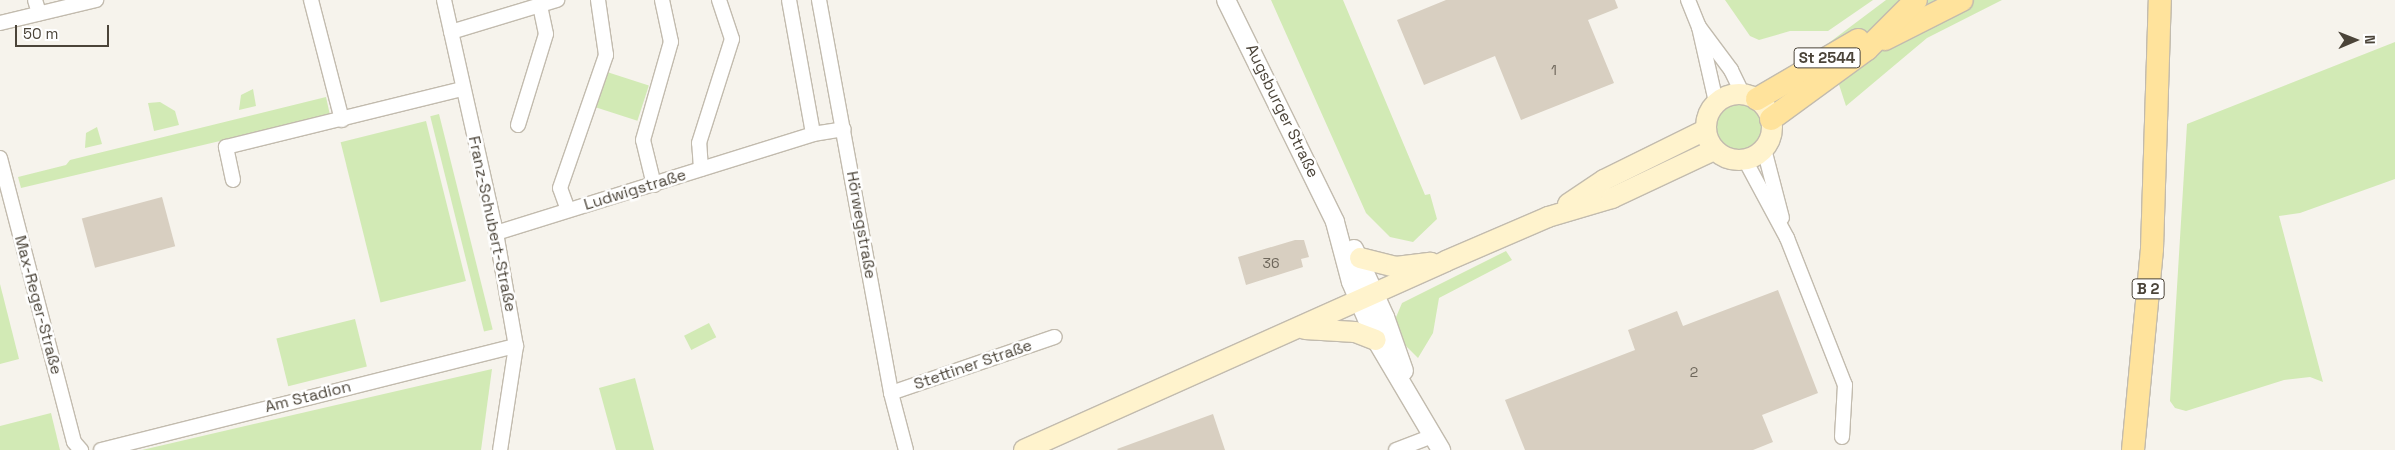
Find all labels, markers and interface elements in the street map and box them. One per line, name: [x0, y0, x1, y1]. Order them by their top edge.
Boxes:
scale bar: [18, 15, 111, 47]
north arrow: [2330, 15, 2380, 65]
text: 50 m: [23, 24, 58, 43]
text: N: [2361, 35, 2379, 45]
street label: Augsburger Straße: [1241, 41, 1323, 181]
road number: St 2544: [1793, 46, 1861, 70]
house number: 1: [1551, 62, 1557, 78]
street label: Franz-Schubert-Straße: [464, 134, 520, 314]
street label: Ludwigstraße: [582, 165, 688, 215]
street label: Hörwegstraße: [842, 170, 880, 280]
street label: Max-Reger-Straße: [10, 233, 66, 377]
house number: 36: [1262, 255, 1280, 271]
road number: B 2: [2130, 276, 2166, 302]
street label: Stettiner Straße: [911, 336, 1035, 394]
house number: 2: [1690, 364, 1698, 380]
street label: Am Stadion: [263, 377, 353, 417]

